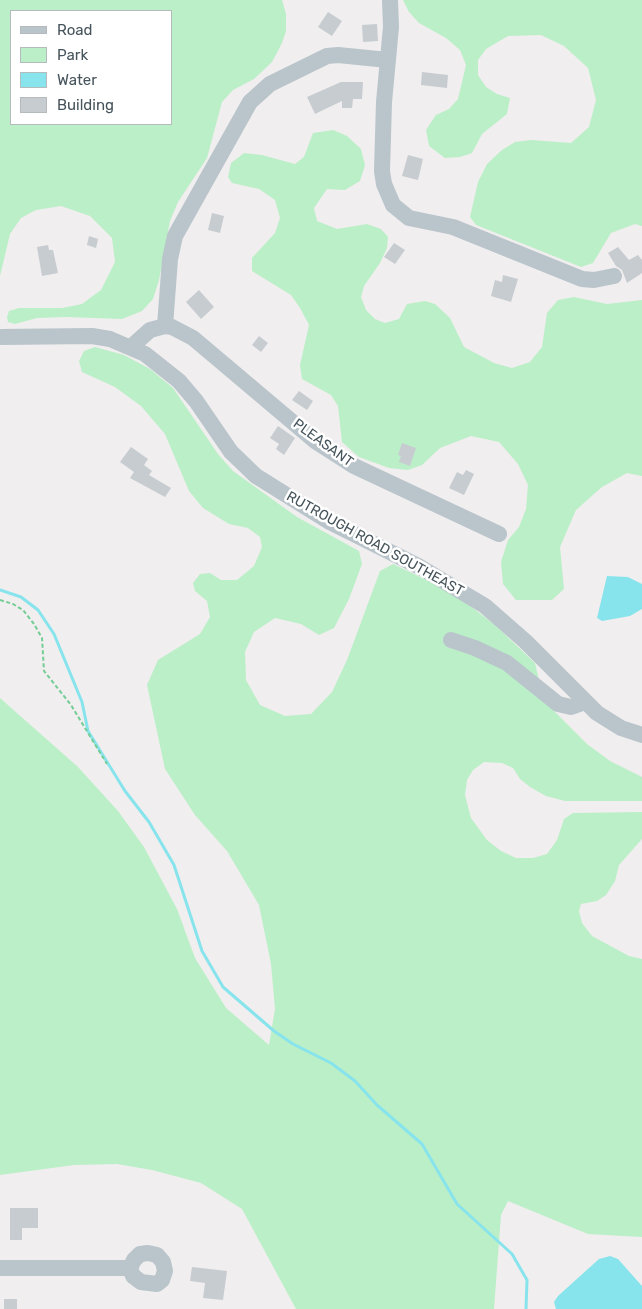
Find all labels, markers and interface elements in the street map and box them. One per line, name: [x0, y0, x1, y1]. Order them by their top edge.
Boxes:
legend: [10, 10, 172, 125]
text: Road: [57, 21, 93, 39]
text: Park: [57, 46, 88, 64]
text: Water: [57, 71, 97, 89]
text: Building: [57, 96, 114, 114]
street label: PLEASANT: [290, 416, 356, 470]
street label: RUTROUGH ROAD SOUTHEAST: [283, 488, 467, 600]

